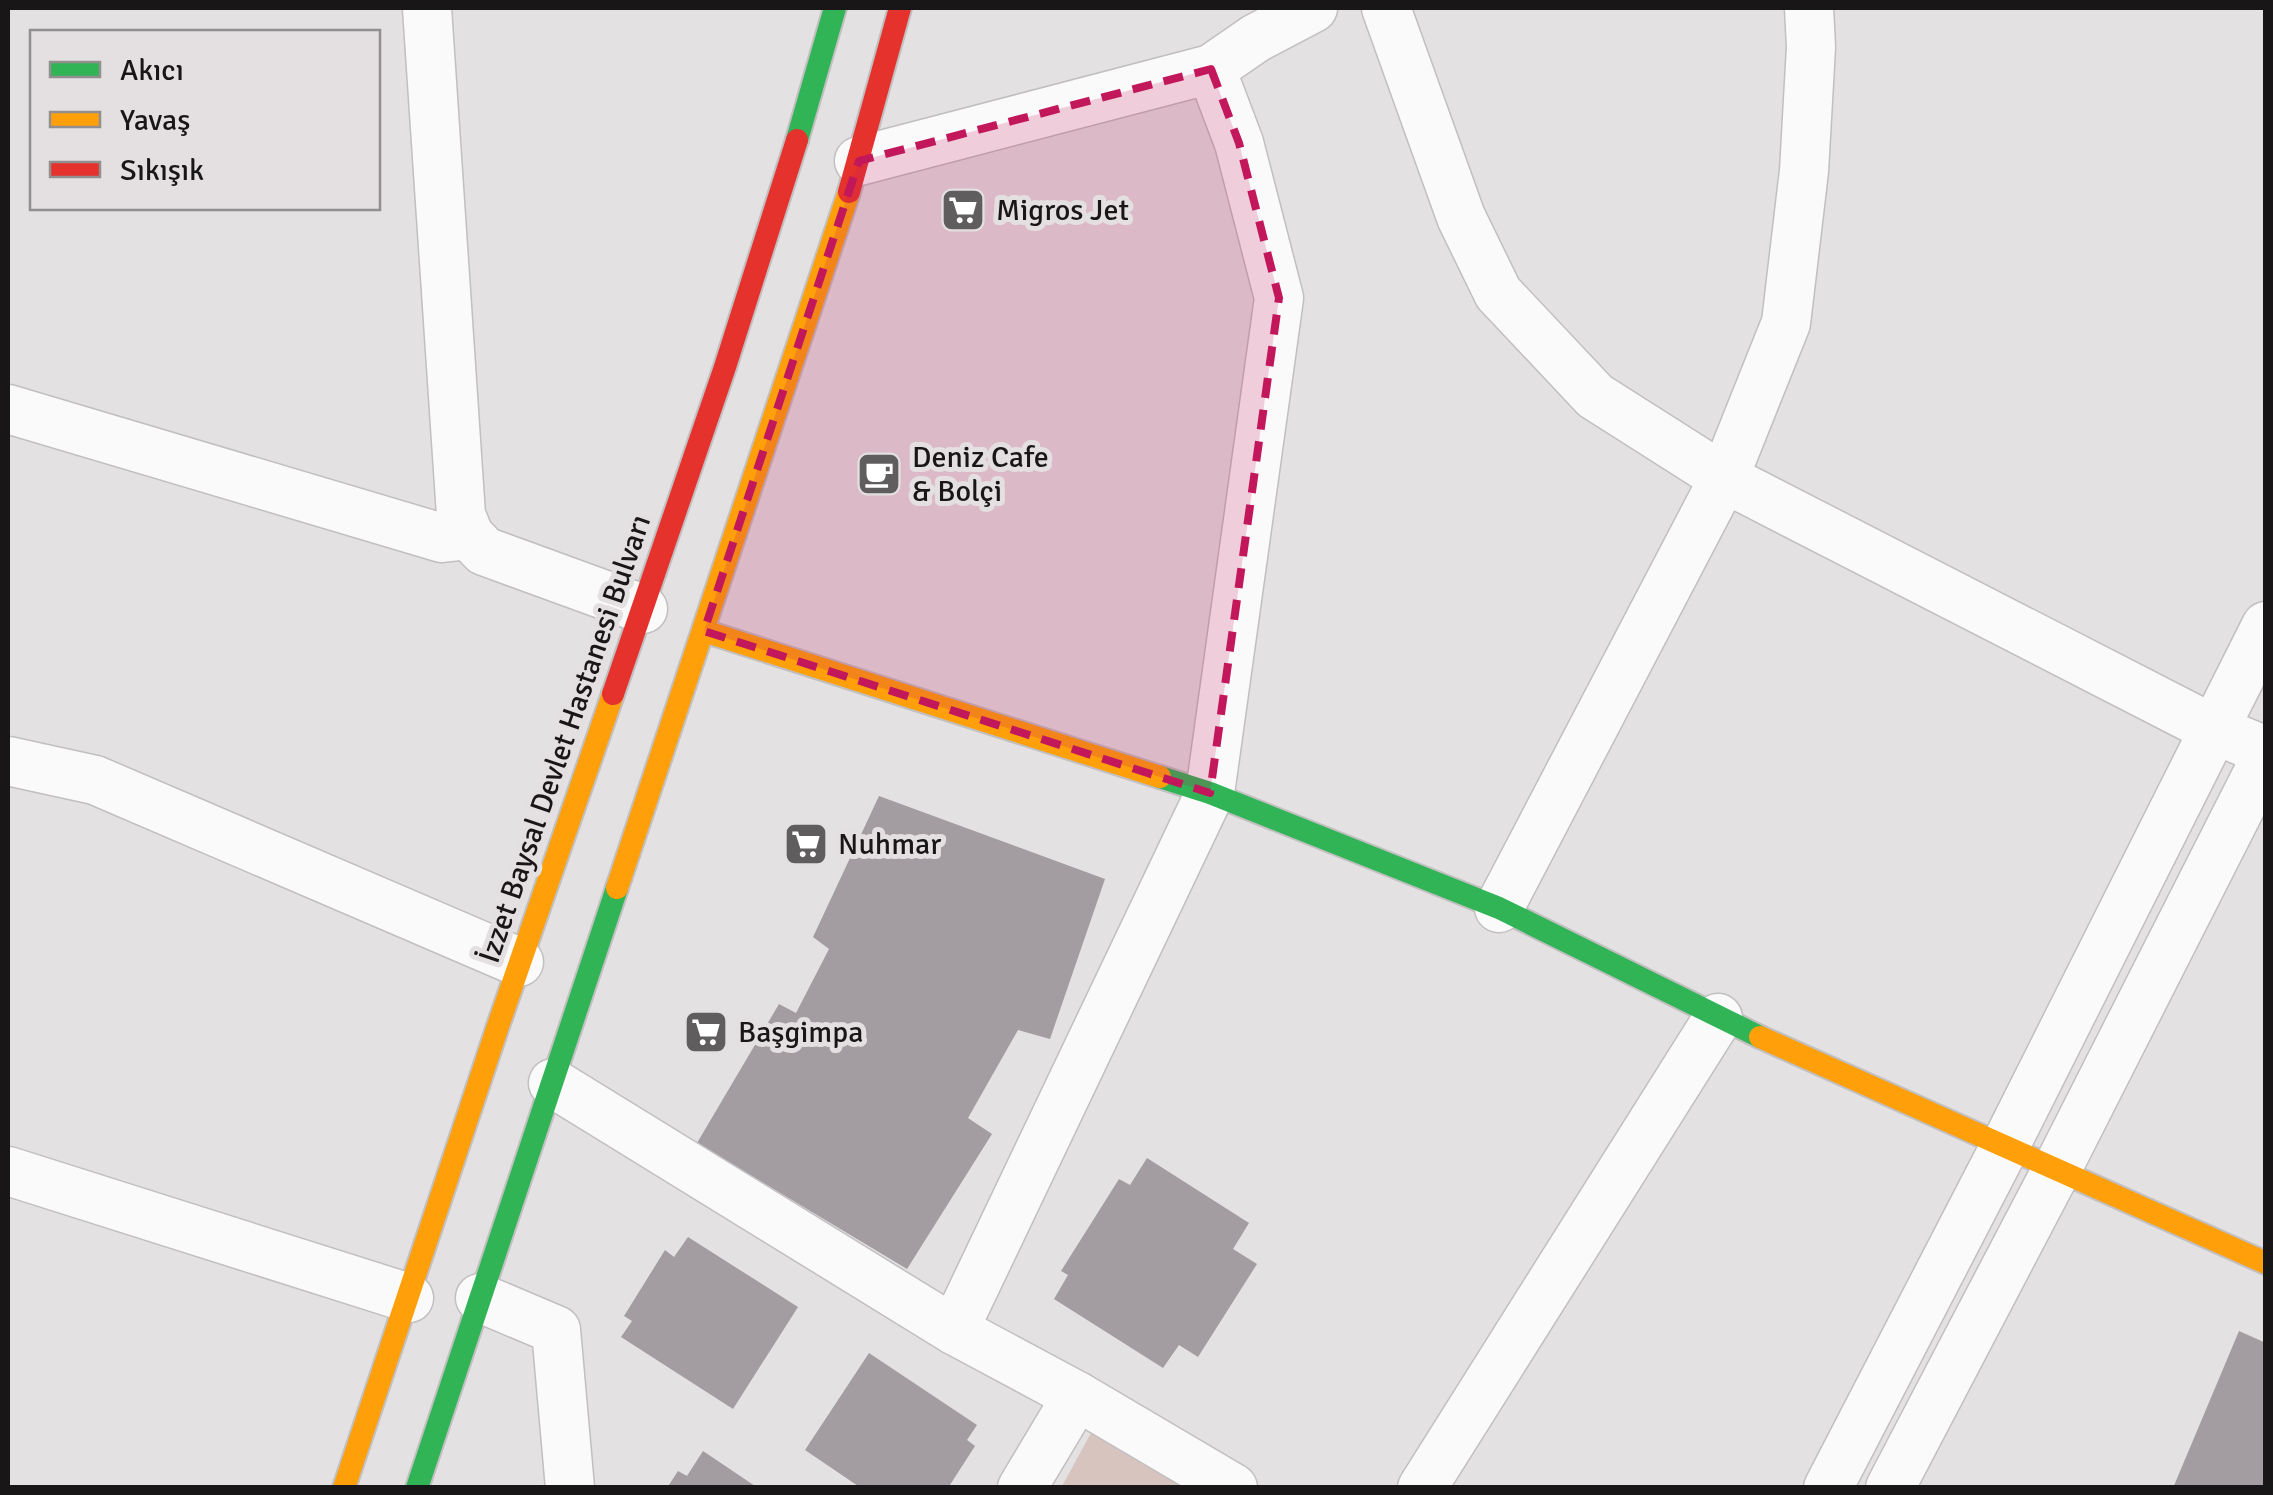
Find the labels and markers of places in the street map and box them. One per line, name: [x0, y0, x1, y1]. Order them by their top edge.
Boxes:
supermarket icon: Migros Jet: [940, 187, 986, 233]
place label: Migros Jet: [996, 192, 1129, 229]
place label: Deniz Cafe & Bolçi: [912, 439, 1049, 510]
cafe icon: Deniz Cafe & Bolçi: [856, 451, 902, 497]
supermarket icon: Nuhmar: [783, 821, 829, 867]
place label: Nuhmar: [838, 826, 941, 863]
supermarket icon: Başgimpa: [683, 1009, 729, 1055]
place label: Başgimpa: [738, 1014, 863, 1051]

